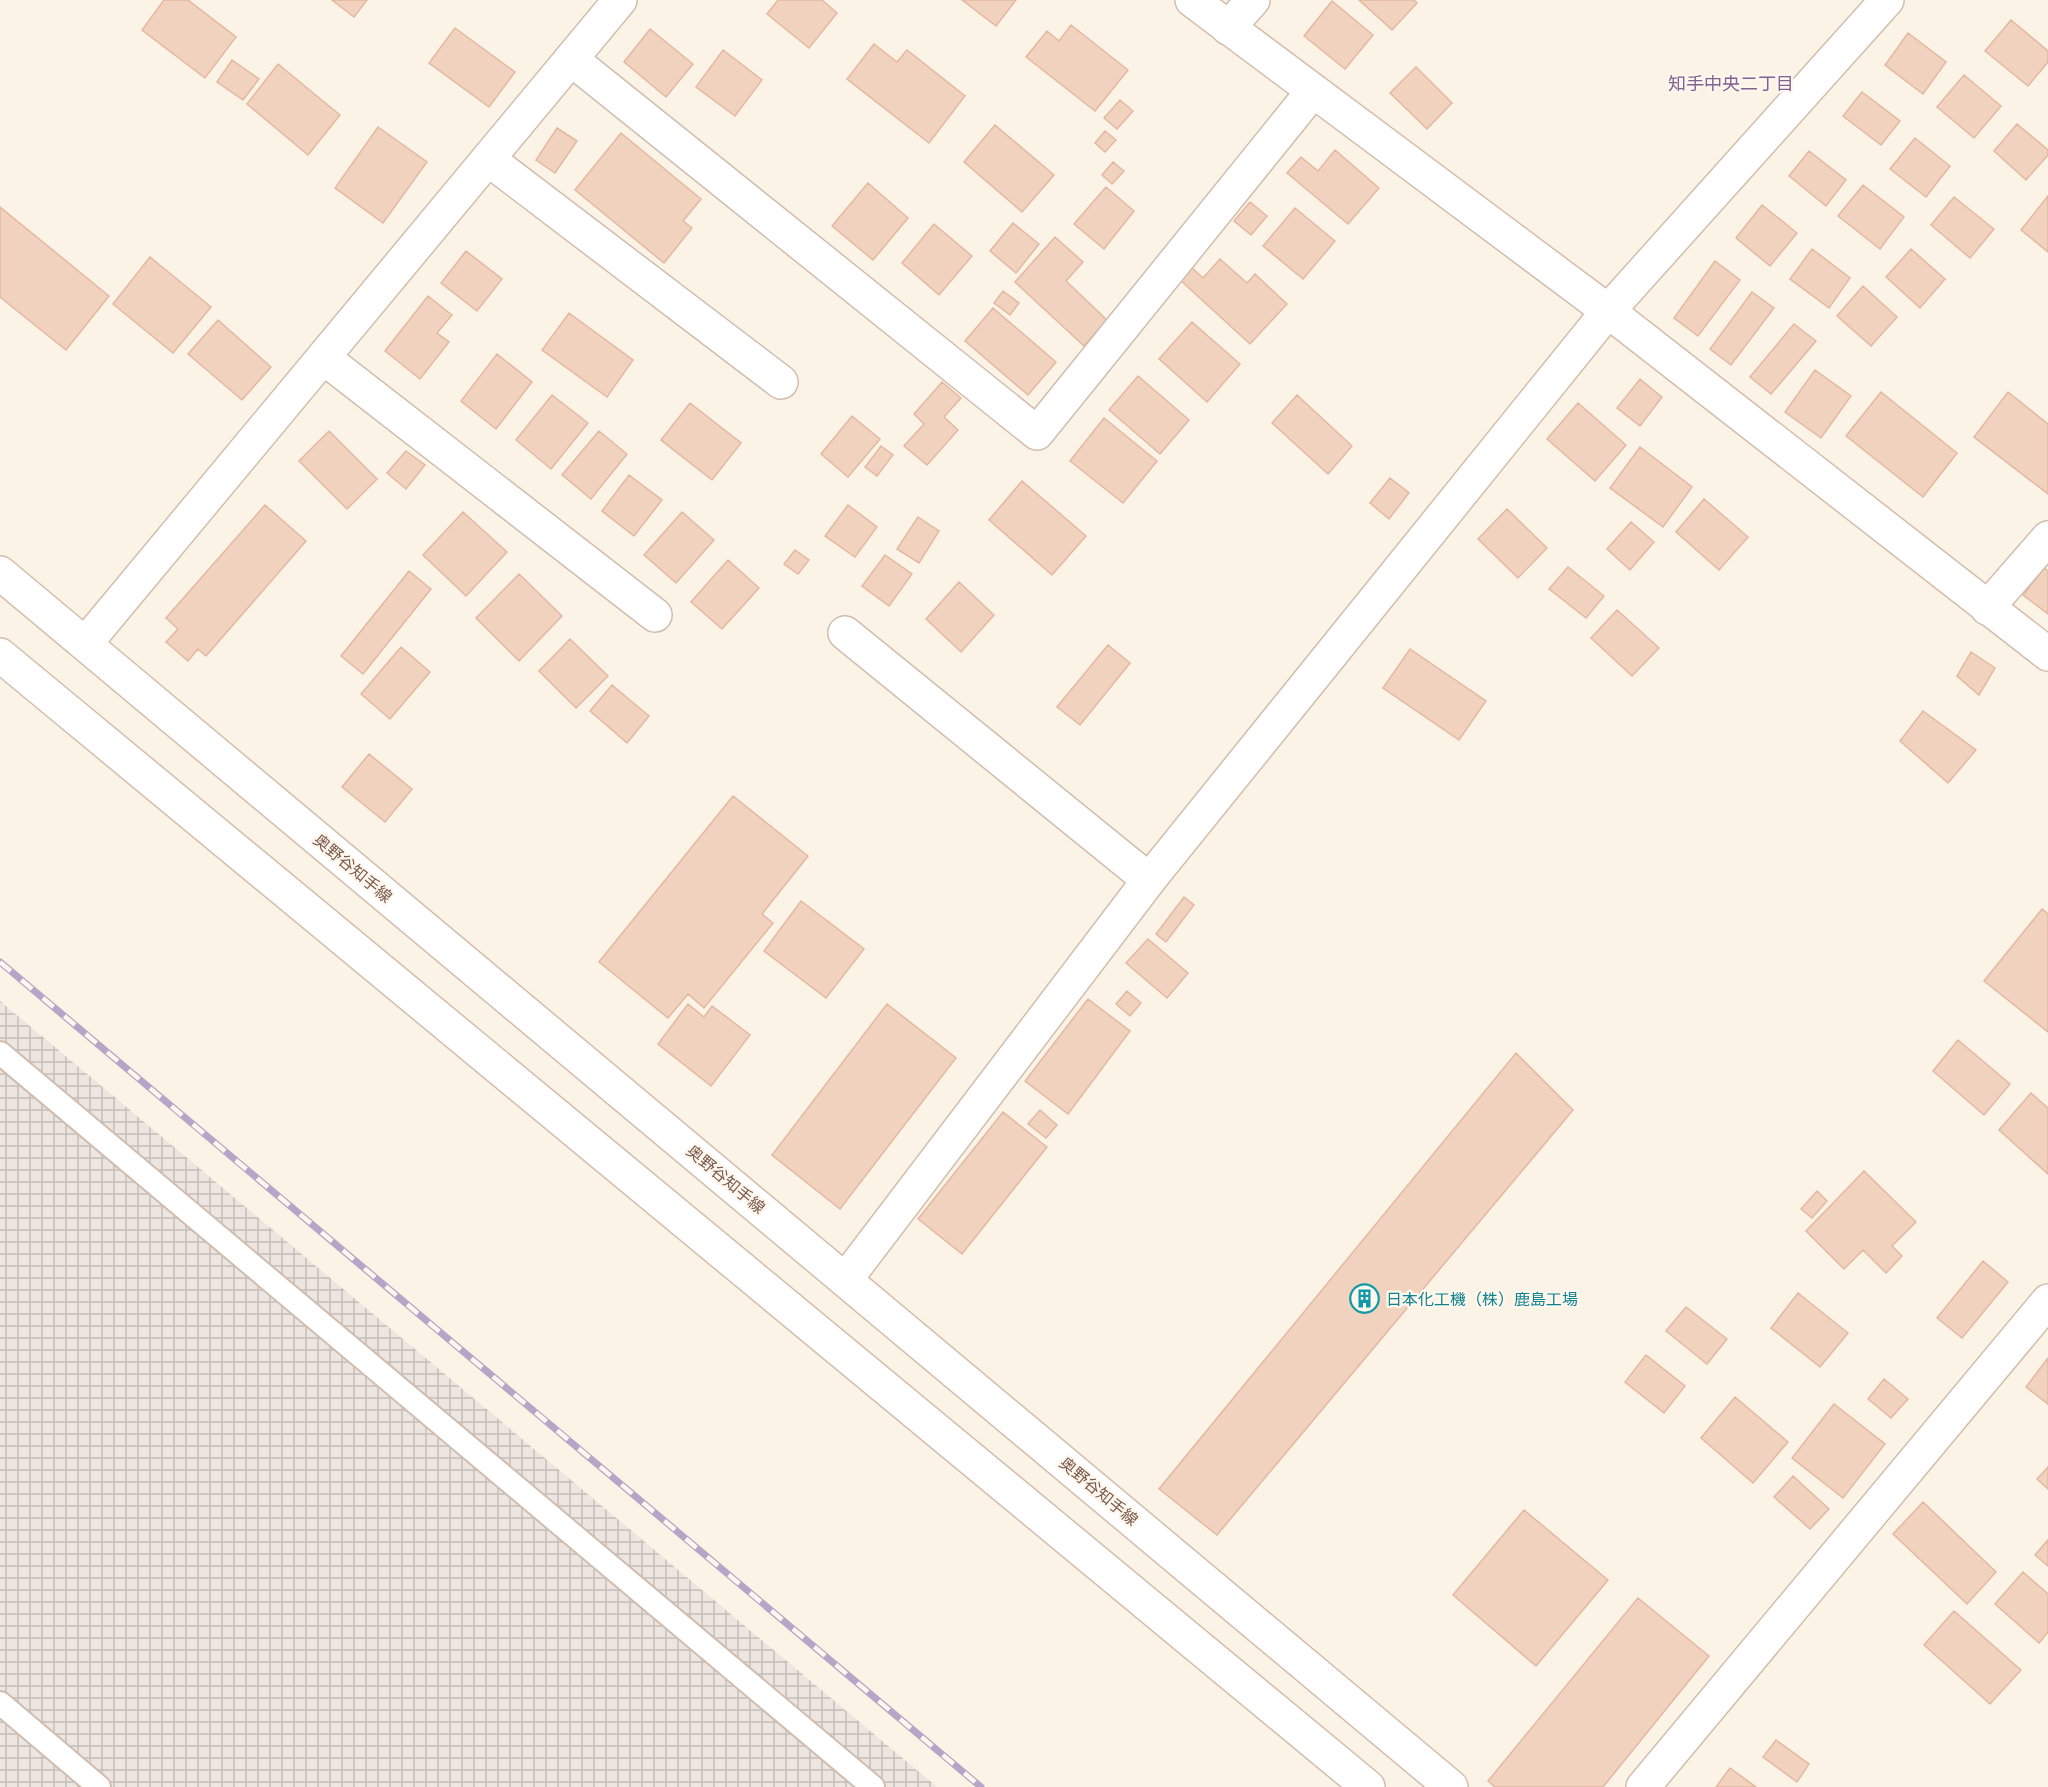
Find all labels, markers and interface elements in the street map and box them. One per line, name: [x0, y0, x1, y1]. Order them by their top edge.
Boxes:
district label: 知手中央二丁目: [1668, 70, 1794, 97]
street label: 奥野谷知手線: [309, 828, 397, 908]
street label: 奥野谷知手線: [682, 1139, 770, 1219]
building icon: 日本化工機（株）鹿島工場: [1349, 1283, 1381, 1315]
place label: 日本化工機（株）鹿島工場: [1386, 1287, 1578, 1311]
street label: 奥野谷知手線: [1055, 1451, 1143, 1531]

